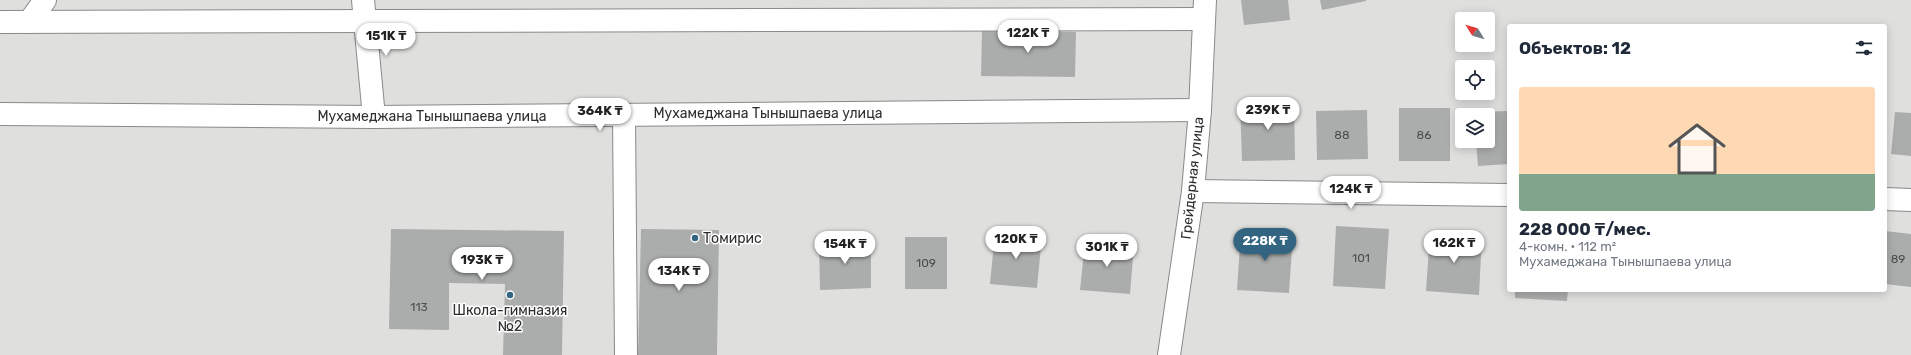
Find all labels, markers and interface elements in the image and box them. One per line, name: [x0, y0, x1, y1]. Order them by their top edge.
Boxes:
north arrow: [1455, 12, 1495, 52]
map controls: [1455, 12, 1495, 148]
pin: 122K ₸: [995, 20, 1061, 54]
pin: 151K ₸: [353, 23, 419, 57]
text: 122K ₸: [1007, 25, 1049, 40]
text: 151K ₸: [366, 28, 406, 43]
icon: filters: [1853, 37, 1875, 59]
text: Объектов: 12: [1519, 38, 1631, 58]
button: locate: [1455, 60, 1495, 100]
pin: 239K ₸: [1235, 97, 1301, 131]
pin: 364K ₸: [567, 98, 633, 132]
text: 239K ₸: [1246, 102, 1290, 117]
text: 364K ₸: [577, 103, 623, 118]
street label: Мухамеджана Тынышпаева улица: [653, 105, 883, 122]
street label: Мухамеджана Тынышпаева улица: [317, 108, 547, 125]
button: layers: [1455, 108, 1495, 148]
icon: home: [1661, 113, 1733, 185]
street label: Грейдерная улица: [1178, 116, 1207, 240]
house number: 88: [1334, 128, 1350, 142]
house number: 86: [1417, 128, 1431, 142]
pin: 124K ₸: [1318, 176, 1384, 210]
text: 124K ₸: [1329, 181, 1373, 196]
text: 228 000 ₸/мес.: [1519, 219, 1651, 239]
pin: 120K ₸: [983, 226, 1049, 260]
pin: 228K ₸: [1232, 228, 1298, 262]
place label: Томирис: [703, 230, 762, 247]
pin: 162K ₸: [1421, 230, 1487, 264]
pin: 154K ₸: [812, 231, 878, 265]
text: 120K ₸: [994, 231, 1038, 246]
marker: Томирис: [690, 233, 700, 243]
text: 228K ₸: [1242, 233, 1288, 248]
pin: 301K ₸: [1074, 234, 1140, 268]
text: 162K ₸: [1433, 235, 1475, 250]
text: 154K ₸: [823, 236, 867, 251]
text: 301K ₸: [1085, 239, 1129, 254]
text: 4-комн. · 112 m²: [1519, 239, 1616, 254]
pin: 193K ₸: [449, 247, 515, 281]
house number: 101: [1352, 251, 1370, 265]
text: 193K ₸: [461, 252, 503, 267]
house number: 89: [1891, 252, 1905, 266]
text: Мухамеджана Тынышпаева улица: [1519, 254, 1732, 269]
house number: 109: [916, 256, 936, 270]
pin: 134K ₸: [646, 258, 712, 292]
text: 134K ₸: [657, 263, 701, 278]
marker: Школа-гимназия №2: [505, 290, 515, 300]
house number: 113: [410, 300, 428, 314]
place label: Школа-гимназия №2: [453, 302, 567, 335]

